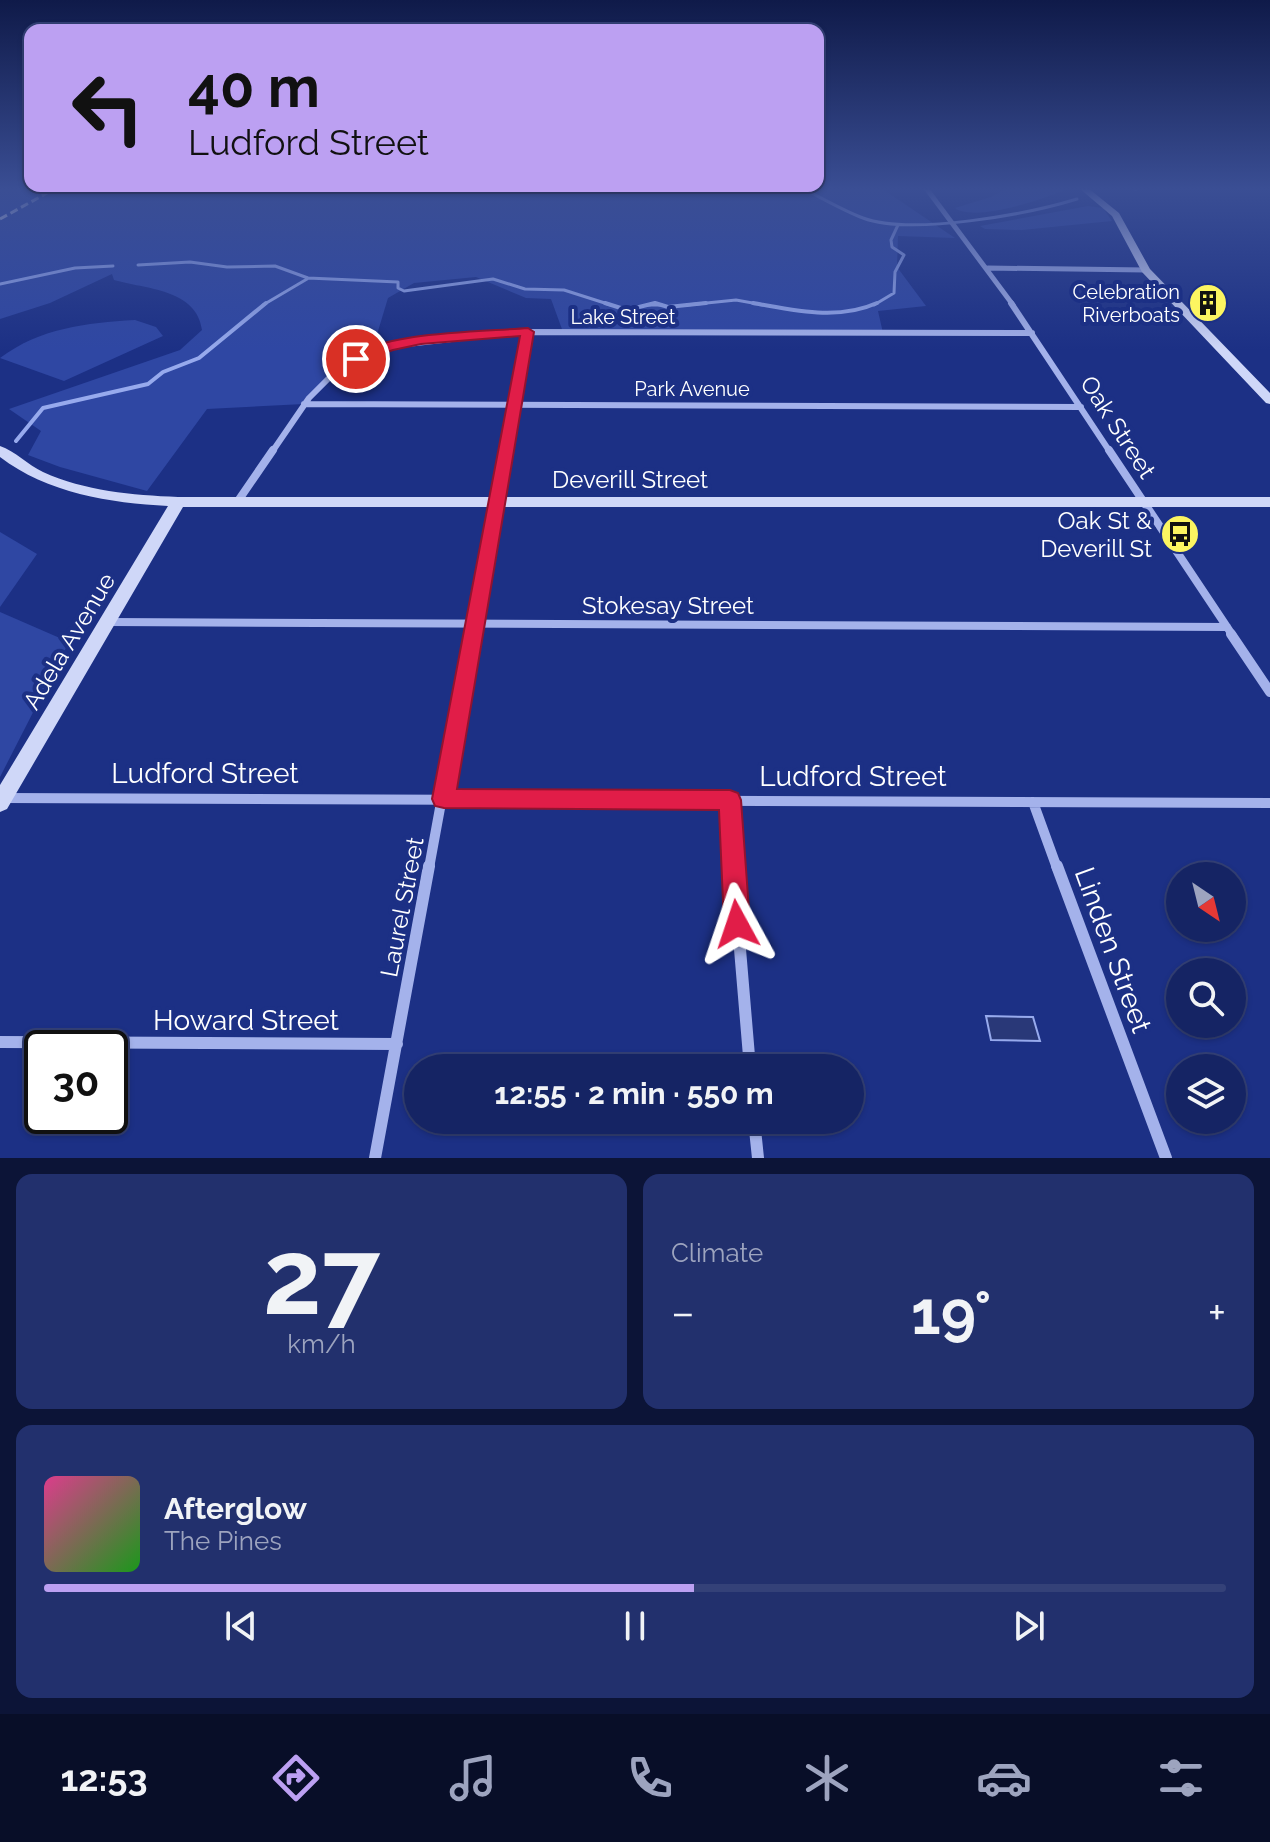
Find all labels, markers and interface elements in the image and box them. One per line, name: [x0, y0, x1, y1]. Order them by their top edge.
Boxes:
text: 40 m: [188, 54, 320, 120]
icon: left: [56, 56, 160, 160]
text: Ludford Street: [188, 121, 429, 163]
place label: Celebration Riverboats: [1073, 280, 1180, 327]
building icon: Celebration Riverboats: [1187, 282, 1229, 324]
street label: Lake Street: [571, 305, 676, 329]
pin: [322, 325, 390, 393]
icon: arrive: [334, 337, 378, 381]
street label: Oak Street: [1074, 370, 1162, 484]
street label: Park Avenue: [634, 377, 750, 401]
street label: Deverill Street: [552, 465, 708, 494]
place label: Oak St & Deverill St: [1040, 506, 1152, 563]
bus stop icon: Oak St & Deverill St: [1159, 513, 1201, 555]
street label: Adela Avenue: [17, 567, 121, 715]
street label: Stokesay Street: [582, 591, 754, 620]
street label: Ludford Street: [111, 757, 299, 790]
street label: Ludford Street: [759, 760, 947, 793]
street label: Laurel Street: [374, 835, 430, 979]
north arrow: [1166, 862, 1246, 942]
map controls: [1166, 862, 1246, 1134]
street label: Linden Street: [1068, 863, 1158, 1038]
position arrow: [695, 882, 779, 966]
button: search: [1166, 958, 1246, 1038]
street label: Howard Street: [153, 1004, 340, 1037]
speed limit sign: 30: [24, 1030, 128, 1134]
button: layers: [1166, 1054, 1246, 1134]
text: 12:55 · 2 min · 550 m: [494, 1076, 774, 1111]
text: 27: [263, 1216, 380, 1338]
text: Climate: [671, 1238, 763, 1268]
text: 19°: [911, 1278, 991, 1348]
text: −: [671, 1287, 695, 1338]
text: +: [1208, 1287, 1226, 1338]
text: km/h: [287, 1329, 356, 1359]
text: Afterglow: [164, 1491, 307, 1526]
text: The Pines: [164, 1526, 282, 1556]
icon: previous: [219, 1604, 263, 1648]
icon: pause: [613, 1604, 657, 1648]
icon: next: [1007, 1604, 1051, 1648]
icon: directions: [268, 1750, 324, 1806]
icon: music: [445, 1750, 501, 1806]
icon: phone: [622, 1750, 678, 1806]
icon: climate: [799, 1750, 855, 1806]
icon: car: [976, 1750, 1032, 1806]
icon: filters: [1153, 1750, 1209, 1806]
text: 12:53: [60, 1757, 148, 1799]

